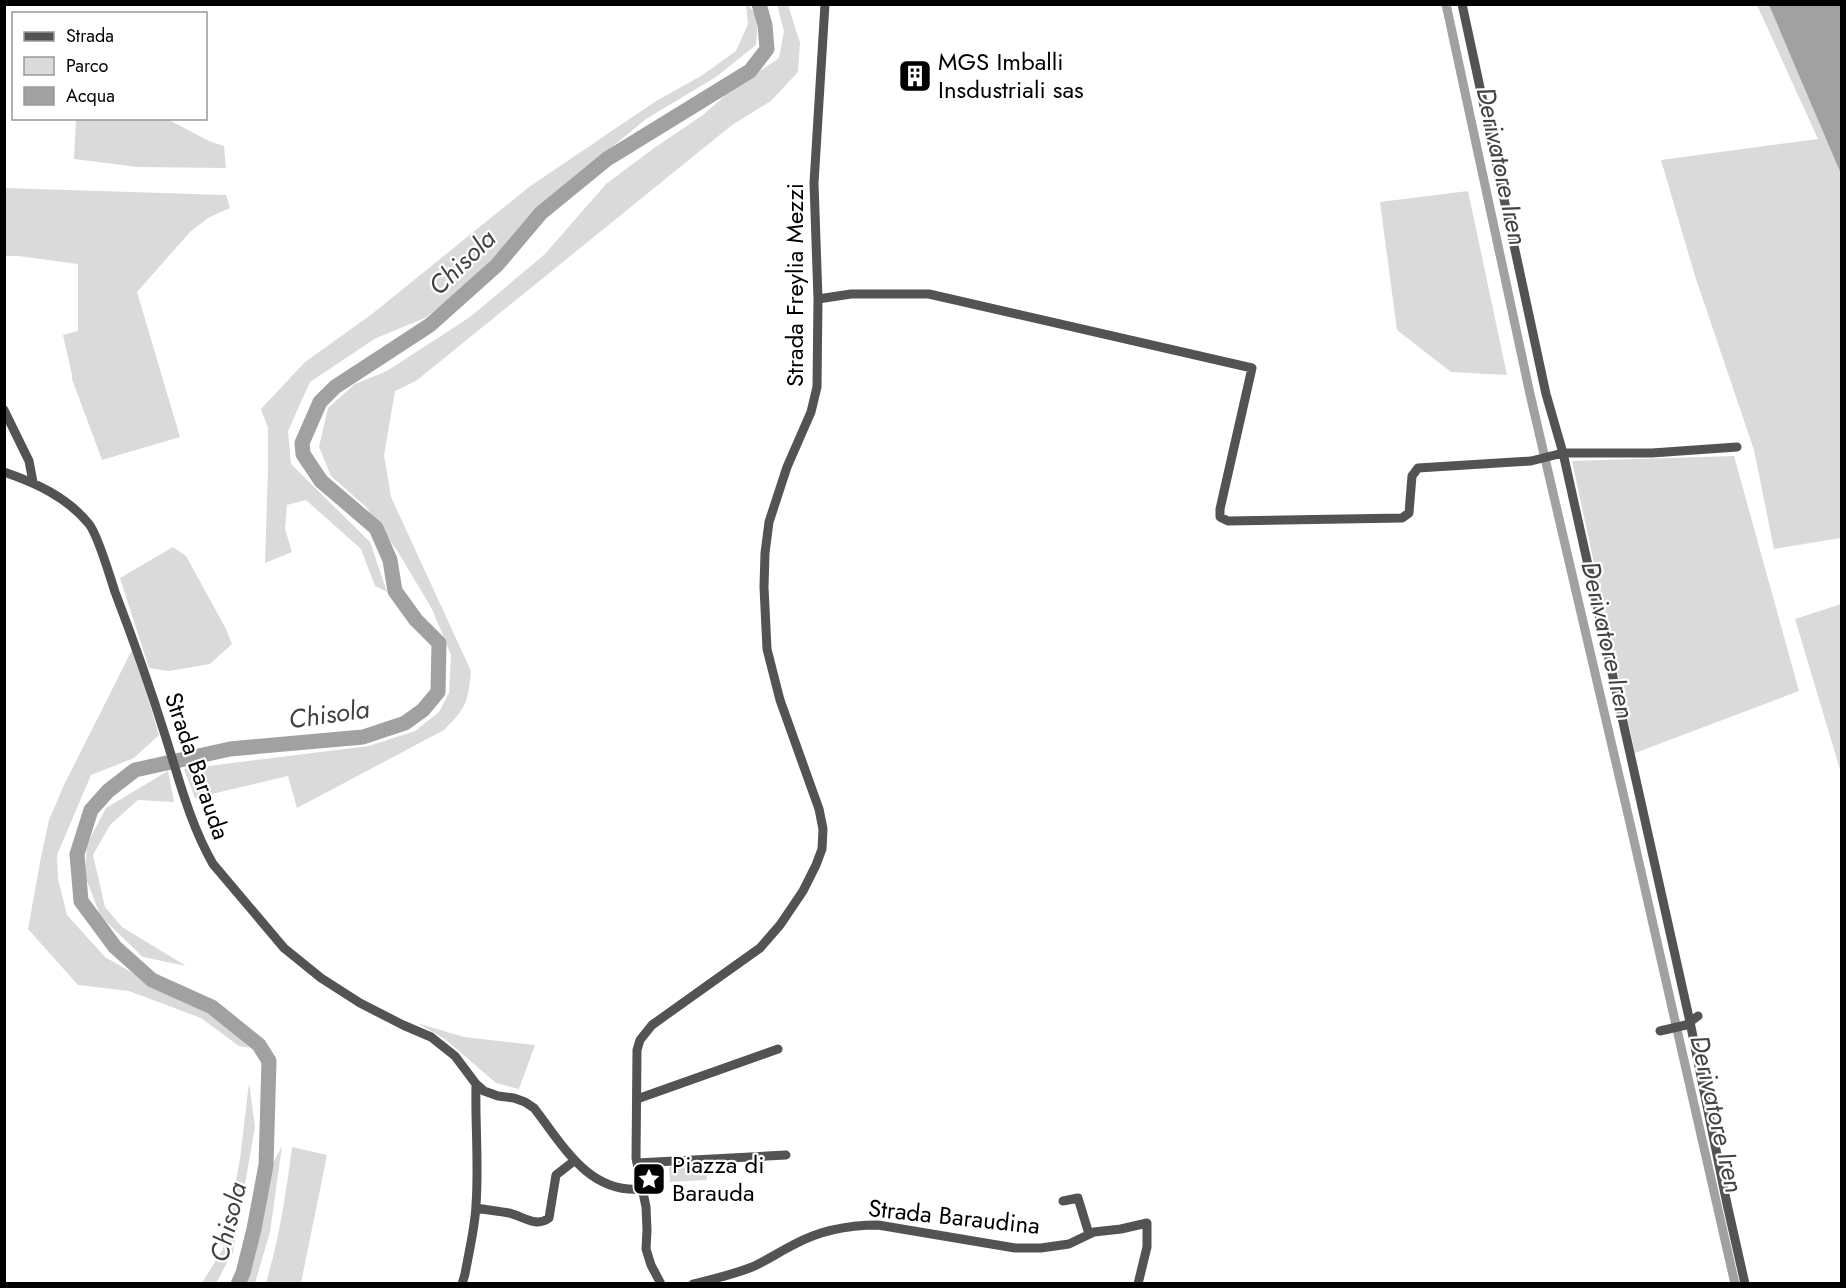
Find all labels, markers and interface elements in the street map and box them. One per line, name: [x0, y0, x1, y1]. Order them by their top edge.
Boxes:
legend: [12, 12, 207, 120]
text: Strada: [66, 23, 114, 49]
place label: MGS Imballi Insdustriali sas: [938, 44, 1084, 107]
text: Parco: [66, 53, 108, 79]
building icon: MGS Imballi Insdustriali sas: [897, 58, 933, 94]
text: Acqua: [66, 83, 115, 109]
water label: Derivatore Iren: [1467, 84, 1537, 248]
street label: Strada Freylia Mezzi: [777, 183, 812, 387]
water label: Chisola: [420, 220, 505, 304]
water label: Derivatore Iren: [1571, 558, 1645, 722]
street label: Strada Barauda: [156, 687, 239, 844]
water label: Chisola: [286, 689, 372, 738]
water label: Derivatore Iren: [1680, 1032, 1754, 1196]
place label: Piazza di Barauda: [672, 1147, 764, 1210]
place icon: Piazza di Barauda: [631, 1161, 667, 1197]
water label: Chisola: [200, 1177, 256, 1266]
street label: Strada Baraudina: [866, 1190, 1042, 1243]

